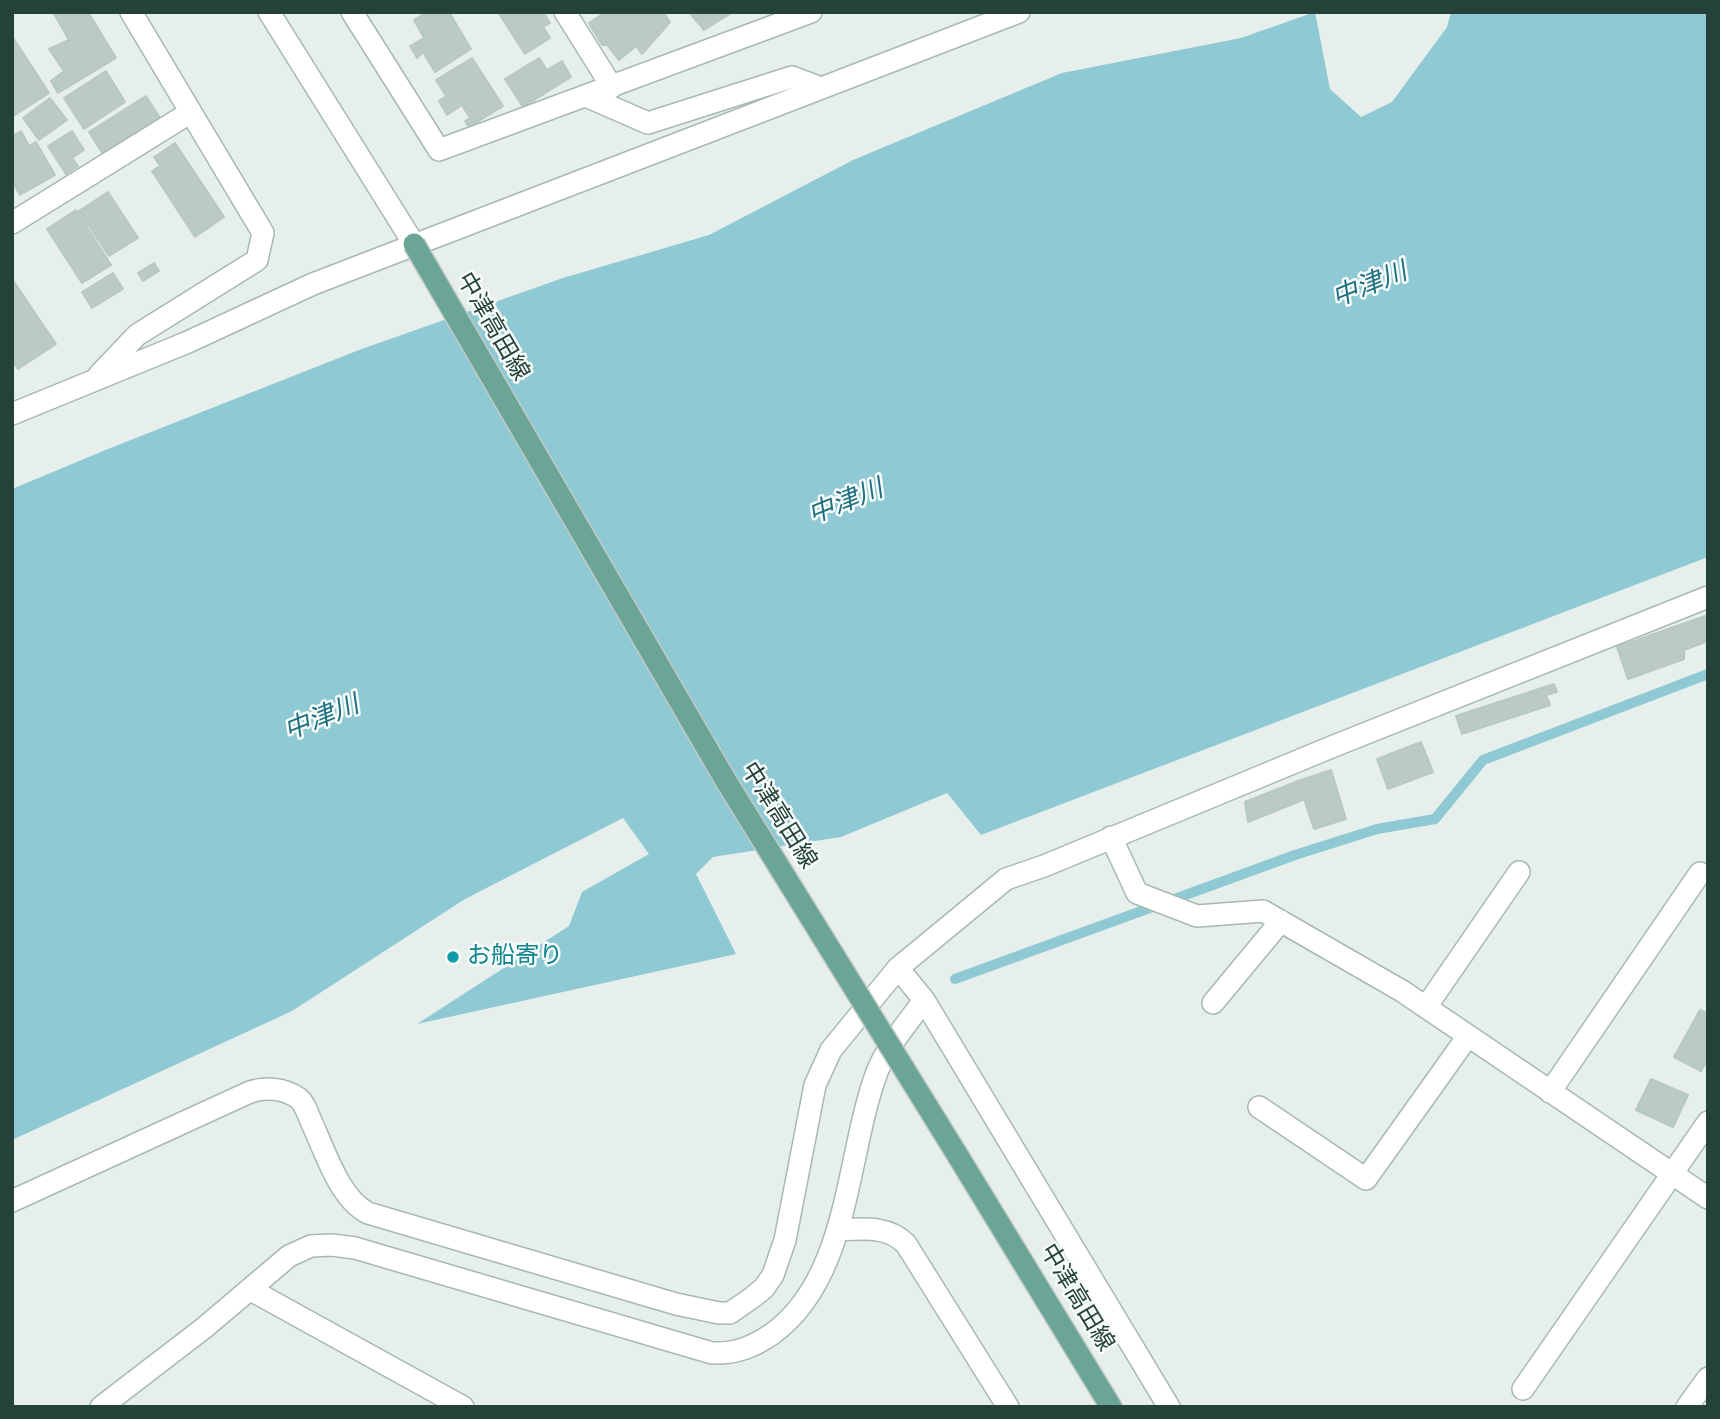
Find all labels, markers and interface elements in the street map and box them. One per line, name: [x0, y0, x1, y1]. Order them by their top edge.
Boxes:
water label: 中津川: [1328, 257, 1412, 315]
street label: 中津高田線: [450, 268, 534, 386]
water label: 中津川: [804, 474, 888, 532]
water label: 中津川: [280, 690, 364, 748]
street label: 中津高田線: [734, 757, 822, 875]
place label: お船寄り: [467, 943, 563, 971]
marker: お船寄り: [445, 949, 461, 965]
street label: 中津高田線: [1033, 1239, 1119, 1357]

